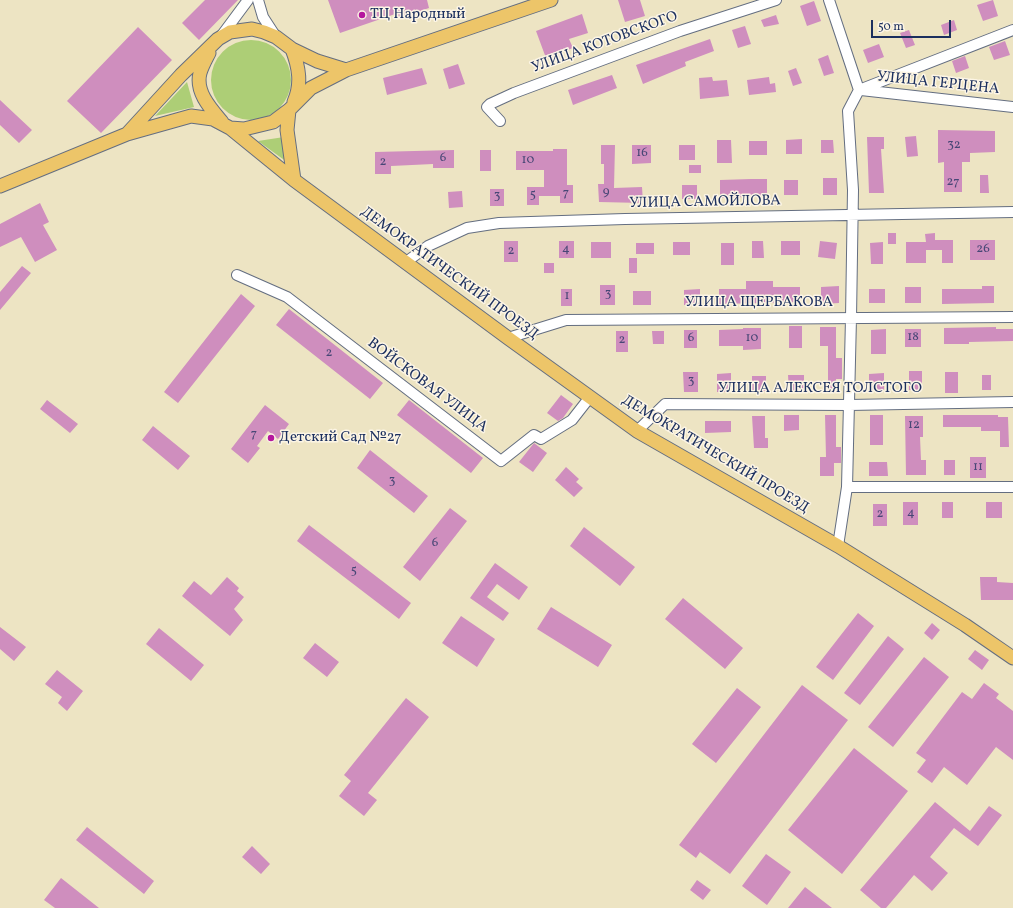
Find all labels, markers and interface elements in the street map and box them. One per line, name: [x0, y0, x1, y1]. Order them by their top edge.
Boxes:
place label: ТЦ Народный: [370, 6, 465, 24]
street label: УЛИЦА КОТОВСКОГО: [530, 8, 680, 78]
marker: ТЦ Народный: [357, 10, 367, 20]
scale bar: [873, 12, 953, 38]
text: 50 m: [878, 19, 904, 35]
street label: УЛИЦА ГЕРЦЕНА: [876, 69, 1000, 99]
house number: 32: [947, 138, 961, 154]
house number: 16: [636, 146, 648, 162]
house number: 6: [440, 151, 446, 167]
house number: 10: [522, 153, 534, 169]
house number: 2: [380, 155, 386, 171]
house number: 27: [947, 175, 959, 191]
house number: 9: [603, 185, 609, 201]
house number: 7: [563, 186, 569, 202]
house number: 5: [530, 188, 536, 204]
house number: 3: [494, 189, 500, 205]
street label: УЛИЦА САМОЙЛОВА: [629, 193, 781, 213]
street label: ДЕМОКРАТИЧЕСКИЙ ПРОЕЗД: [357, 203, 541, 345]
house number: 4: [562, 242, 570, 258]
house number: 26: [976, 242, 990, 258]
house number: 2: [508, 244, 514, 260]
house number: 3: [605, 287, 611, 303]
house number: 1: [564, 289, 570, 305]
street label: УЛИЦА ЩЕРБАКОВА: [685, 294, 833, 312]
house number: 18: [907, 330, 919, 346]
house number: 6: [688, 331, 694, 347]
house number: 10: [746, 331, 758, 347]
house number: 2: [619, 333, 625, 349]
street label: ВОЙСКОВАЯ УЛИЦА: [363, 335, 491, 437]
house number: 2: [326, 346, 332, 362]
house number: 3: [688, 374, 694, 390]
street label: УЛИЦА АЛЕКСЕЯ ТОЛСТОГО: [718, 380, 922, 398]
street label: ДЕМОКРАТИЧЕСКИЙ ПРОЕЗД: [618, 392, 812, 518]
house number: 12: [908, 418, 920, 434]
house number: 7: [251, 427, 257, 443]
place label: Детский Сад №27: [279, 429, 402, 447]
marker: Детский Сад №27: [266, 433, 276, 443]
house number: 11: [973, 460, 983, 476]
house number: 3: [389, 474, 395, 490]
house number: 4: [907, 506, 915, 522]
house number: 2: [877, 507, 883, 523]
house number: 6: [432, 536, 438, 552]
house number: 5: [351, 564, 357, 580]

